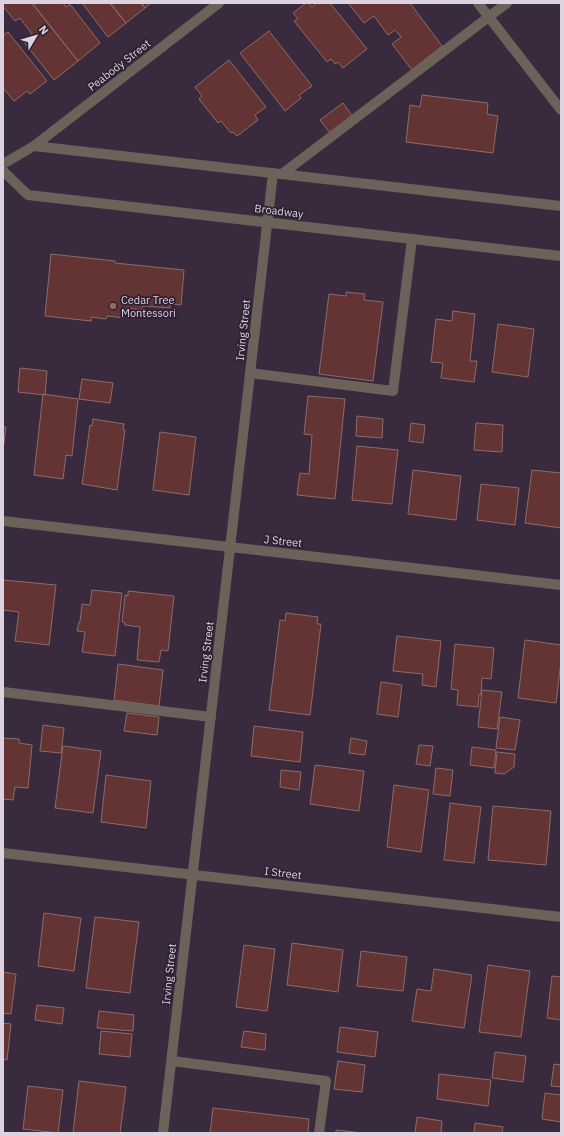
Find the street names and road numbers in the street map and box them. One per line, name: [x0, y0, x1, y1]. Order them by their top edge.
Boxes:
street label: Peabody Street: [85, 36, 153, 94]
street label: Broadway: [254, 201, 305, 221]
street label: Irving Street: [233, 299, 253, 361]
street label: J Street: [263, 532, 303, 550]
street label: Irving Street: [195, 620, 217, 683]
street label: I Street: [264, 864, 302, 882]
street label: Irving Street: [159, 943, 179, 1005]

